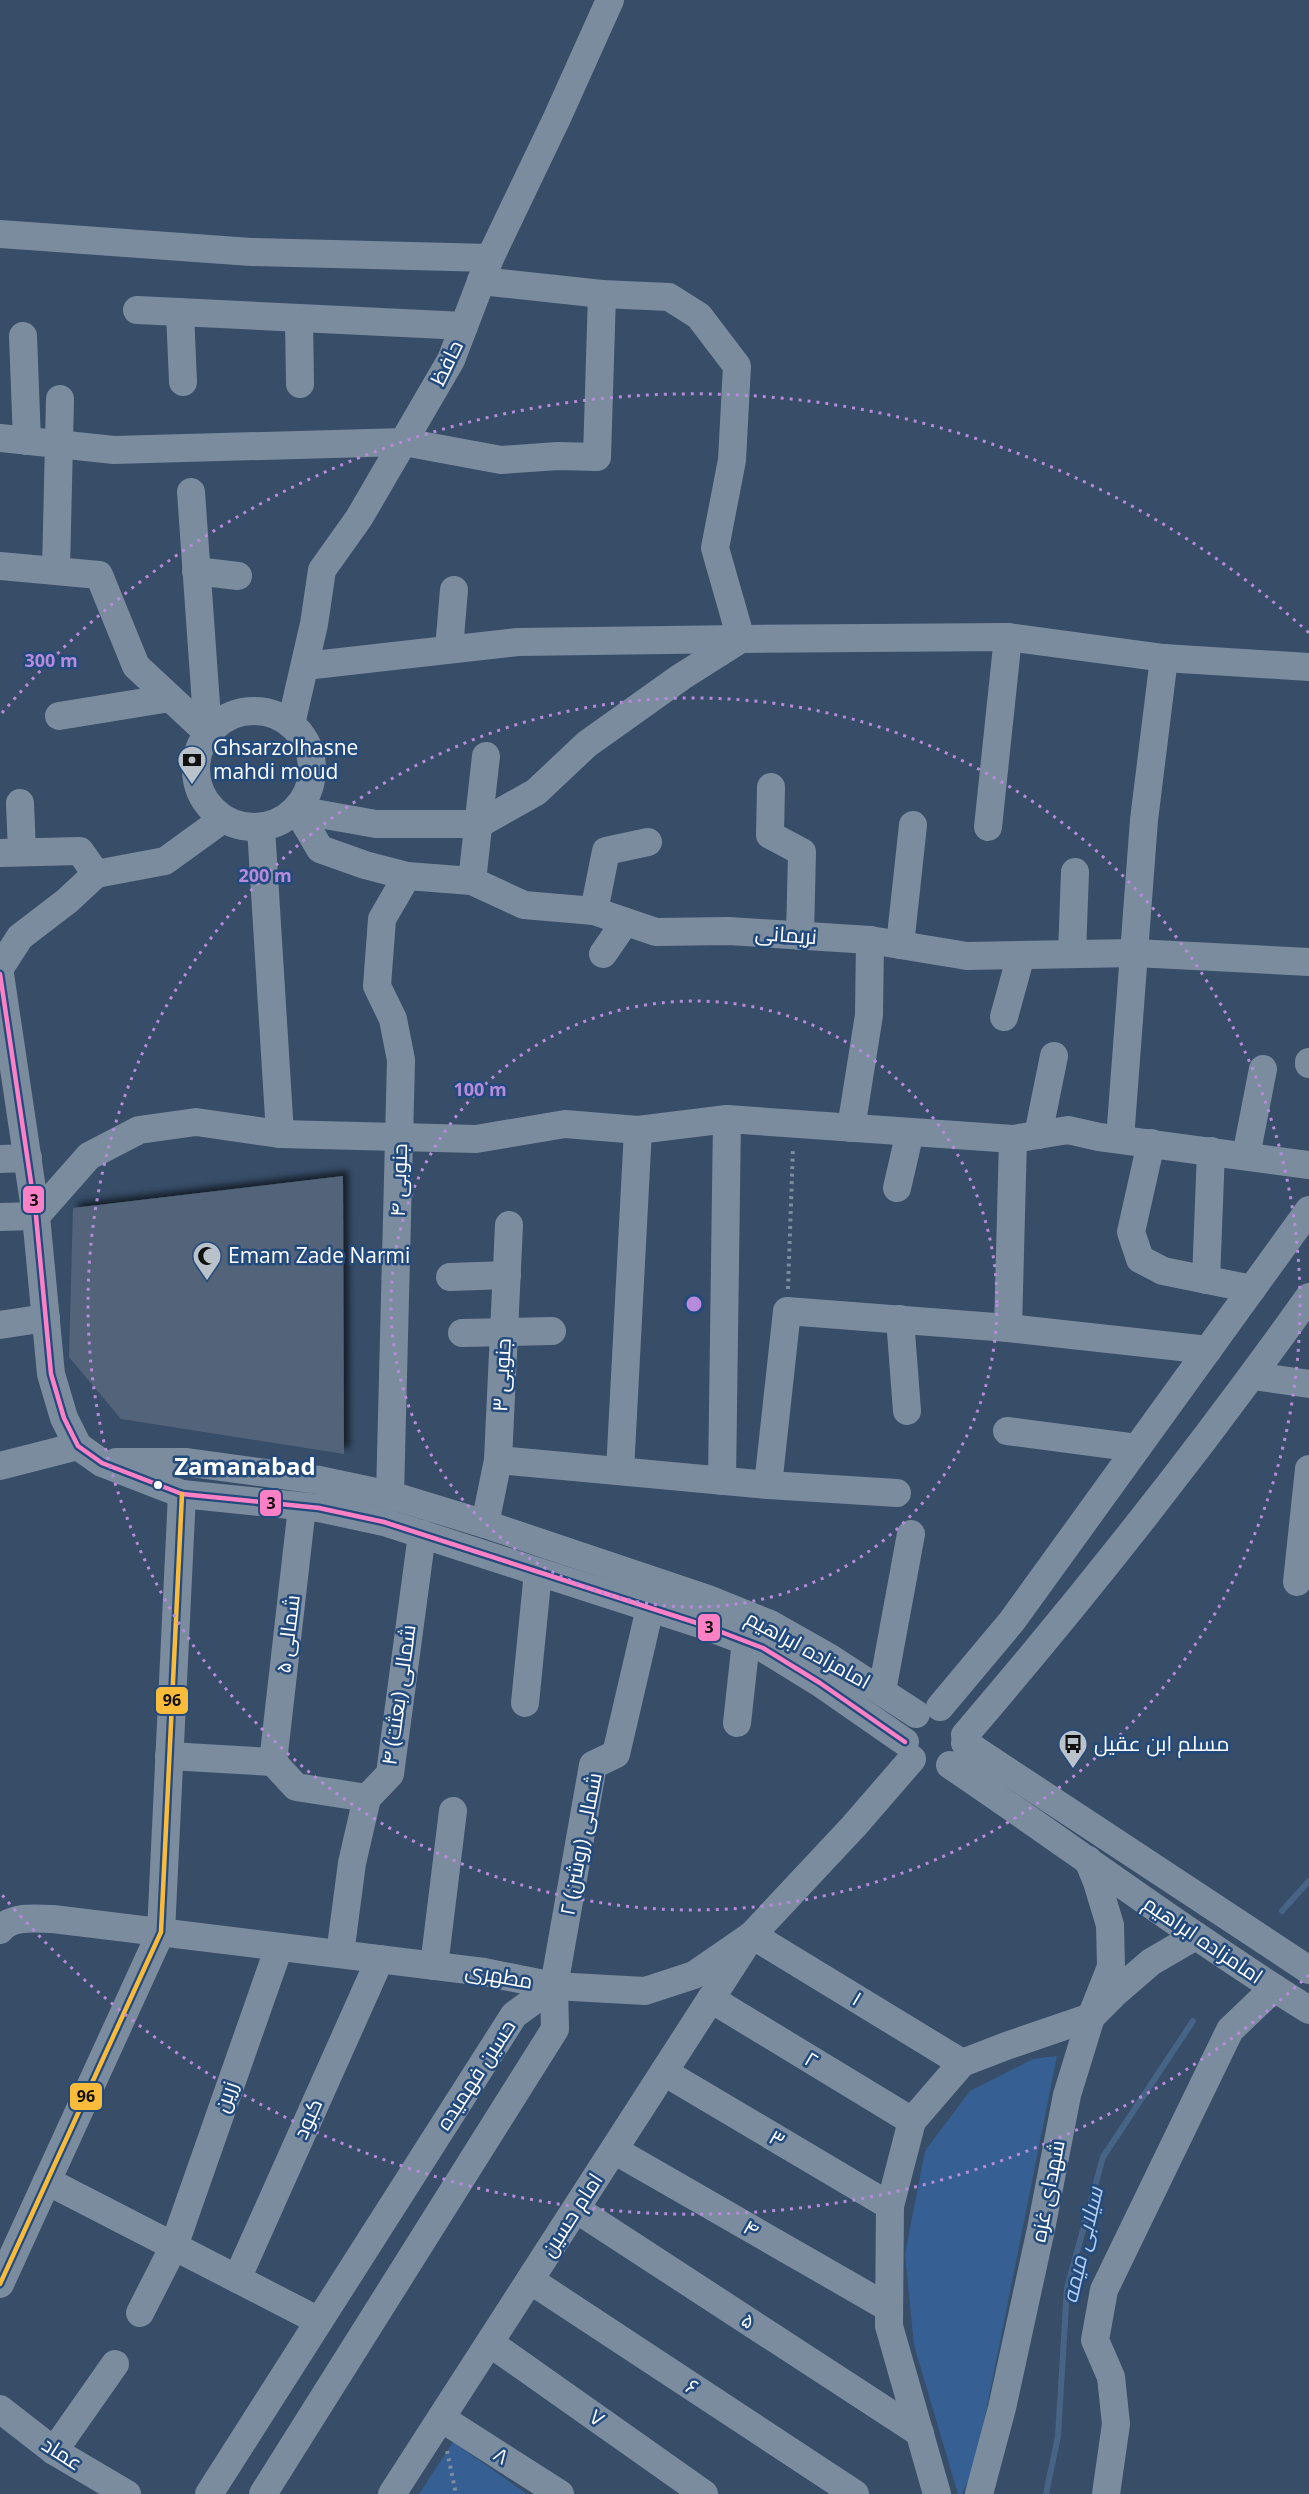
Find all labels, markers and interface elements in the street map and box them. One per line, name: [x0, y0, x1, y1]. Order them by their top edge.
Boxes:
street label: حافظ: [423, 335, 469, 390]
text: 300 m: [24, 648, 78, 672]
place label: Ghsarzolhasne mahdi moud: [213, 733, 358, 785]
bank icon: Ghsarzolhasne mahdi moud: [176, 744, 208, 786]
text: 200 m: [238, 863, 292, 887]
street label: نریمانی: [754, 918, 818, 950]
text: 100 m: [453, 1077, 507, 1101]
street label: ۴ جنوبی: [383, 1143, 413, 1217]
line badge: 3: [22, 1185, 45, 1214]
text: 3: [29, 1189, 39, 1211]
mosque icon: Emam Zade Narmi: [191, 1240, 223, 1282]
place label: Emam Zade Narmi: [228, 1241, 410, 1269]
centre of rings: [684, 1294, 704, 1314]
street label: ۳ جنوبی: [485, 1337, 517, 1413]
district label: Zamanabad: [174, 1449, 316, 1482]
unlabelled marker: [152, 1479, 164, 1491]
line badge: 3: [259, 1489, 282, 1517]
text: 3: [266, 1492, 276, 1514]
street label: ۵ شمالی: [268, 1593, 306, 1675]
street label: امامزاده ابراهیم: [741, 1603, 876, 1696]
line badge: 3: [697, 1613, 721, 1642]
text: 3: [704, 1616, 714, 1638]
street label: ۴ شمالی (بعثت): [374, 1623, 422, 1767]
line badge: 96: [155, 1686, 189, 1715]
text: 96: [163, 1689, 181, 1711]
bus stop icon: مسلم ابن عقیل: [1057, 1728, 1089, 1770]
place label: مسلم ابن عقیل: [1094, 1729, 1229, 1758]
street label: ۲ شمالی (روشن): [552, 1770, 608, 1918]
street label: امامزاده ابراهیم: [1138, 1889, 1269, 1990]
street label: مطهری: [463, 1955, 535, 1995]
street label: ۱: [848, 1984, 868, 2012]
street label: حسین فهمیده: [429, 2014, 521, 2135]
street label: ۲: [800, 2044, 823, 2074]
street label: زرین: [207, 2077, 243, 2116]
line badge: 96: [69, 2082, 103, 2111]
text: 96: [77, 2085, 95, 2107]
street label: کبود: [286, 2094, 328, 2143]
street label: ۳: [764, 2122, 791, 2154]
street label: شهدای غزه: [1023, 2137, 1071, 2244]
street label: امام حسین: [534, 2167, 609, 2262]
water label: سیلابی میمه: [1053, 2183, 1109, 2306]
street label: ۴: [738, 2213, 765, 2244]
street label: ۵: [736, 2305, 761, 2335]
street label: ۶: [681, 2372, 704, 2401]
street label: ۷: [584, 2402, 611, 2432]
street label: عماد: [37, 2430, 88, 2477]
street label: ۸: [488, 2440, 515, 2470]

